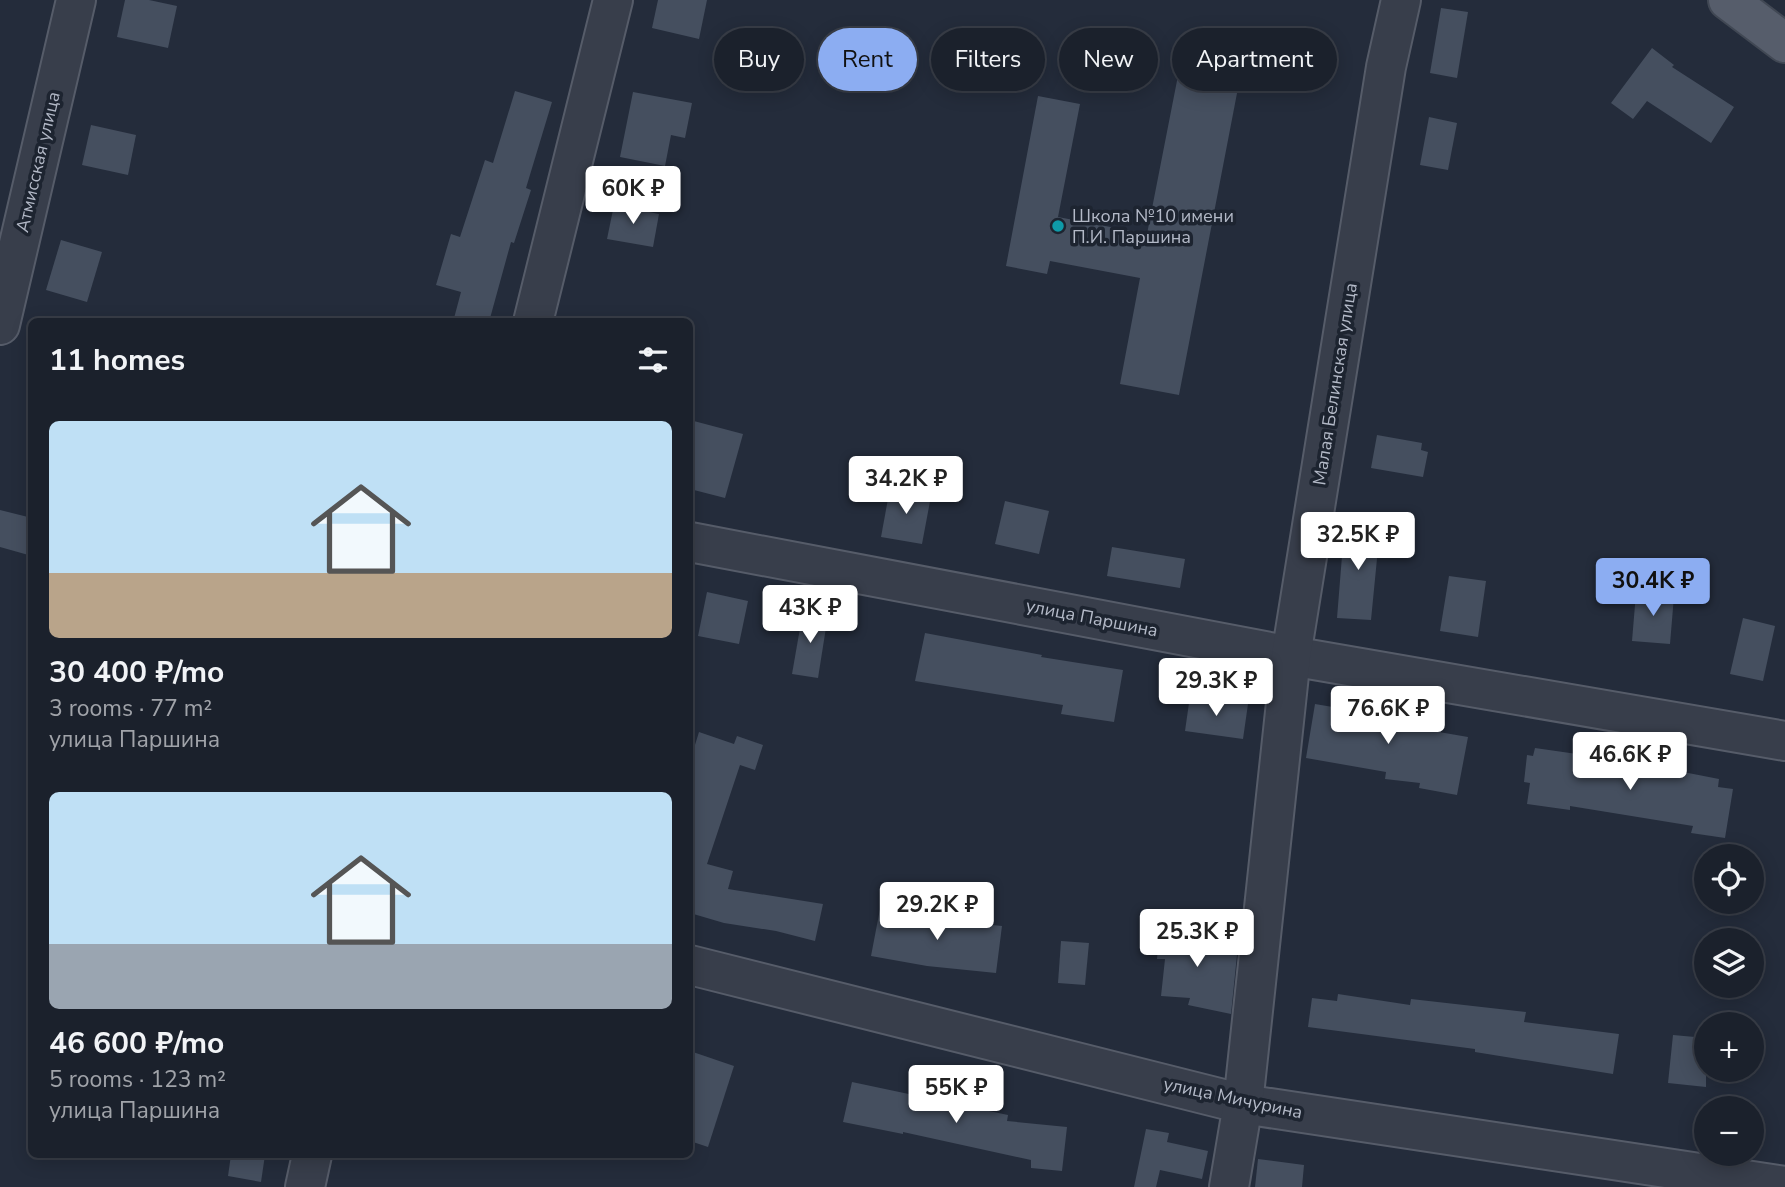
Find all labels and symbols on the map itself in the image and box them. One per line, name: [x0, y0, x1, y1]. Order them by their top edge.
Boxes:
street label: Атмисская улица: [10, 89, 66, 235]
pin: 60K ₽: [584, 166, 682, 226]
place label: Школа №10 имени П.И. Паршина: [1072, 204, 1234, 249]
marker: Школа №10 имени П.И. Паршина: [1050, 218, 1066, 234]
street label: Малая Белинская улица: [1307, 281, 1363, 487]
pin: 34.2K ₽: [841, 456, 971, 516]
pin: 32.5K ₽: [1293, 512, 1423, 572]
pin: 30.4K ₽: [1588, 558, 1718, 618]
pin: 43K ₽: [761, 586, 859, 645]
street label: улица Паршина: [1024, 593, 1160, 643]
pin: 29.3K ₽: [1151, 658, 1281, 718]
pin: 76.6K ₽: [1323, 686, 1453, 746]
pin: 46.6K ₽: [1565, 732, 1695, 792]
pin: 29.2K ₽: [872, 883, 1002, 942]
pin: 25.3K ₽: [1132, 909, 1262, 969]
pin: 55K ₽: [907, 1066, 1005, 1125]
street label: улица Мичурина: [1161, 1072, 1305, 1124]

